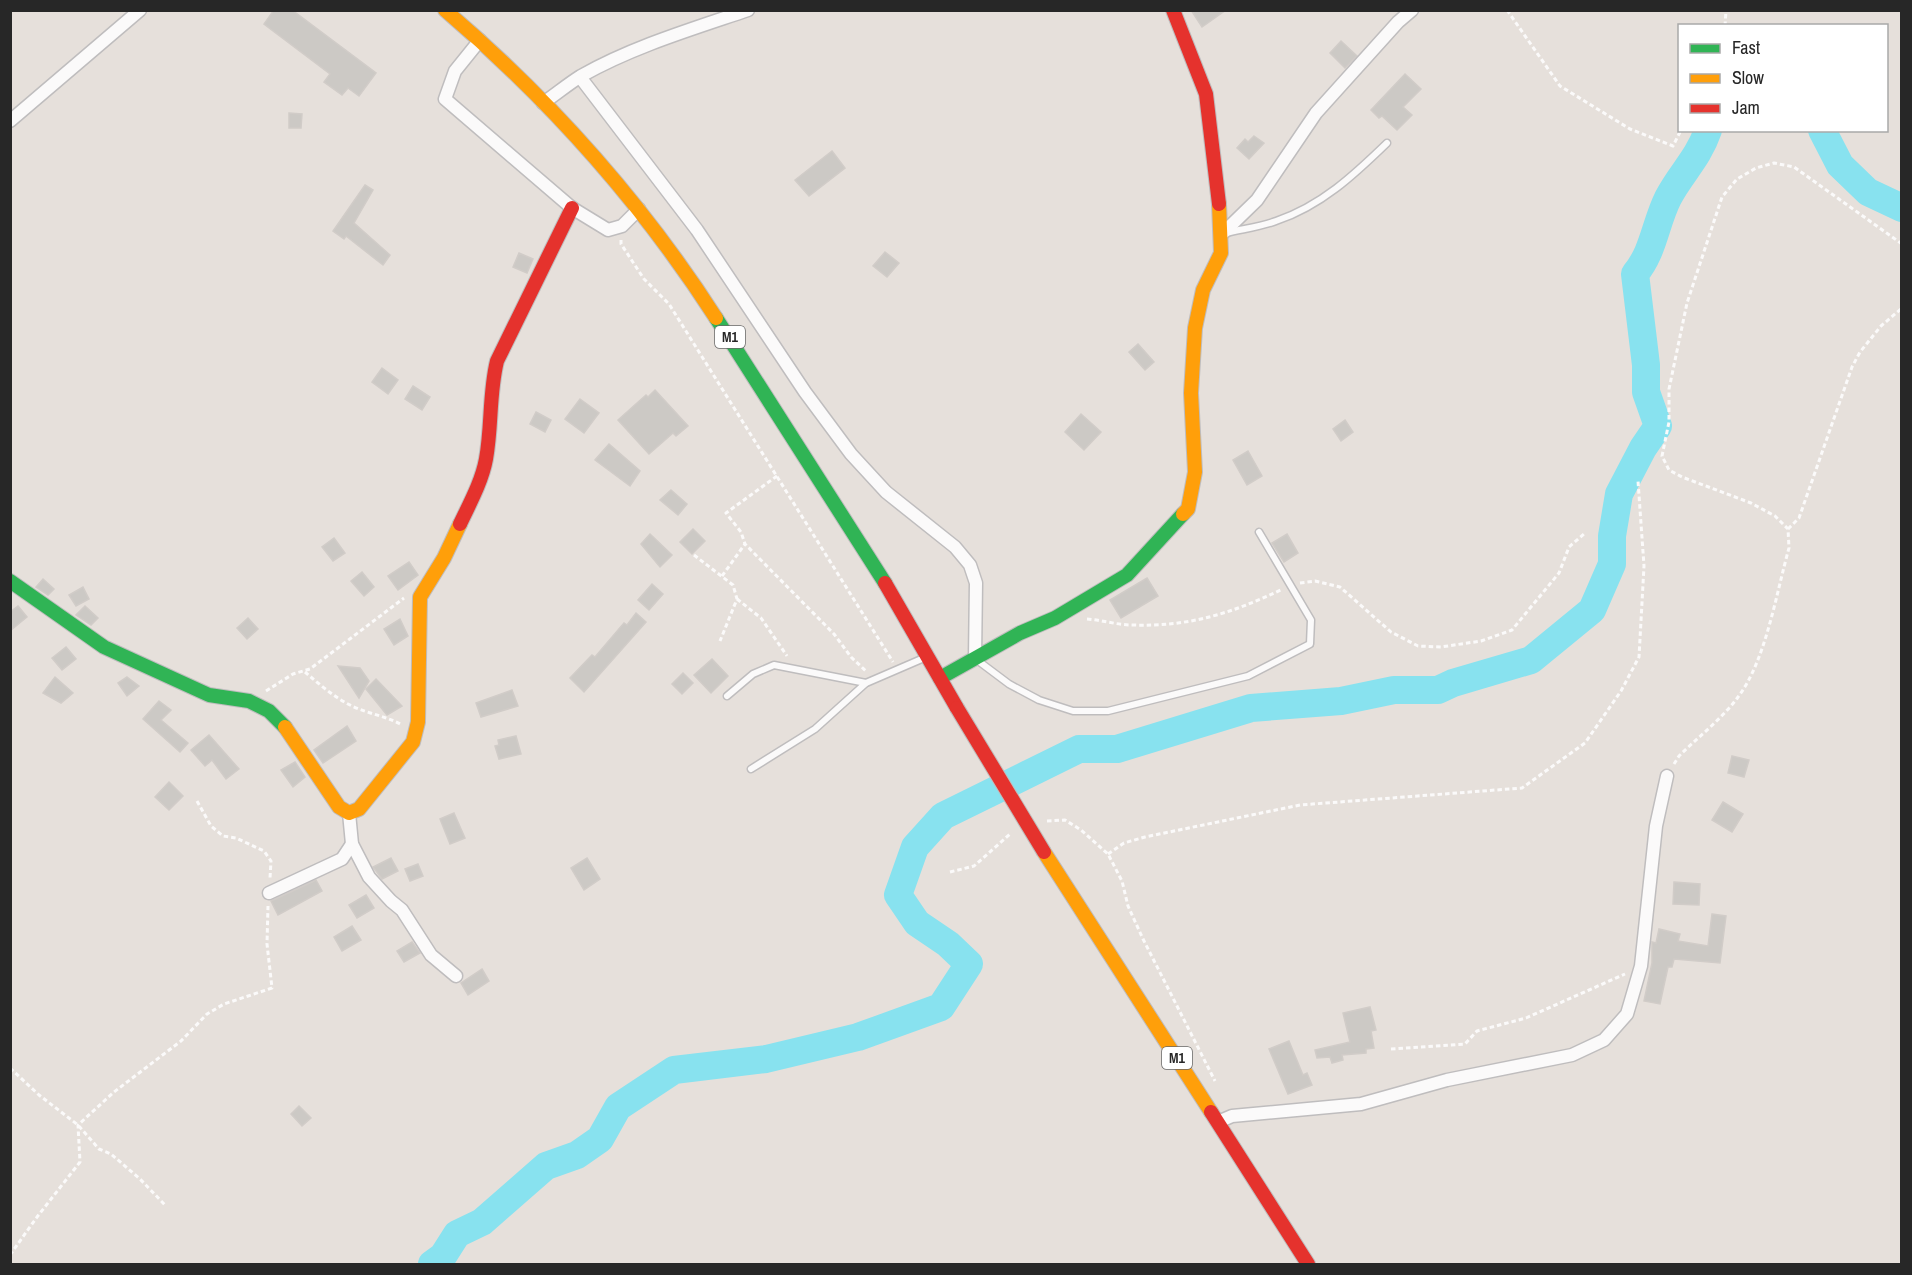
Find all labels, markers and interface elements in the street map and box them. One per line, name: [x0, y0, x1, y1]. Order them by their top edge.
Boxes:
legend: [1678, 24, 1888, 132]
text: Fast: [1732, 35, 1760, 60]
text: Slow: [1732, 65, 1764, 90]
text: Jam: [1732, 95, 1760, 120]
road number: M1: [715, 326, 745, 348]
road number: M1: [1162, 1047, 1192, 1069]

